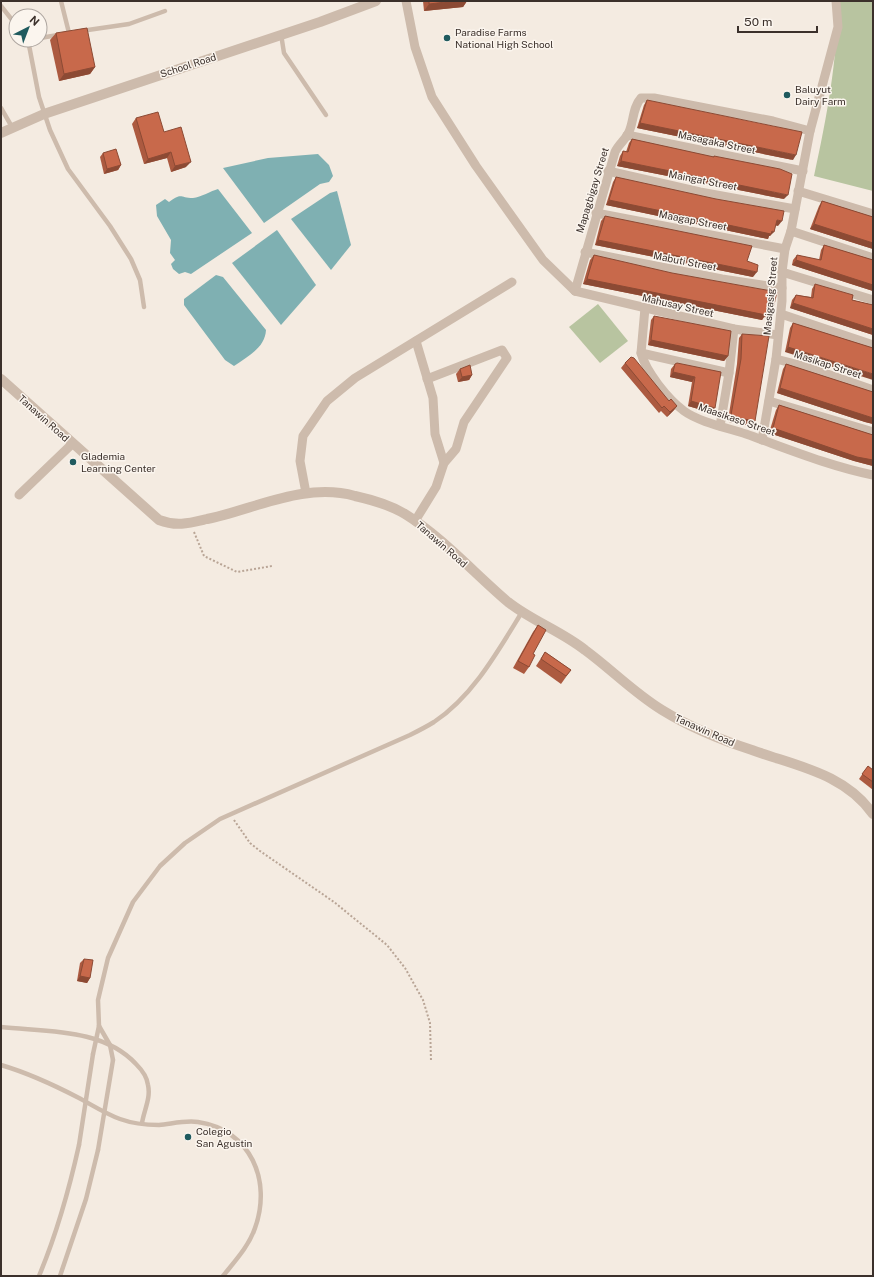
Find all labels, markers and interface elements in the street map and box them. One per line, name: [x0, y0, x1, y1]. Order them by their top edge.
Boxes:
north arrow: [8, 8, 48, 48]
scale bar: [738, 8, 817, 34]
text: N: [27, 13, 42, 28]
text: 50 m: [744, 15, 772, 29]
place label: Paradise Farms National High School: [455, 26, 553, 50]
marker: Paradise Farms National High School: [442, 33, 452, 43]
street label: School Road: [158, 50, 218, 80]
place label: Baluyut Dairy Farm: [795, 83, 846, 107]
marker: Baluyut Dairy Farm: [782, 90, 792, 100]
street label: Masagaka Street: [677, 128, 757, 156]
street label: Mapagbigay Street: [573, 146, 611, 234]
street label: Maingat Street: [668, 167, 738, 193]
street label: Maagap Street: [658, 208, 728, 232]
street label: Mabuti Street: [652, 249, 718, 273]
street label: Masigasig Street: [761, 256, 779, 336]
street label: Mahusay Street: [641, 291, 715, 319]
street label: Masikap Street: [793, 347, 863, 381]
street label: Tanawin Road: [16, 392, 72, 444]
street label: Maasikaso Street: [697, 400, 777, 438]
place label: Glademia Learning Center: [81, 450, 156, 474]
marker: Glademia Learning Center: [68, 457, 78, 467]
street label: Tanawin Road: [414, 518, 470, 570]
street label: Tanawin Road: [673, 711, 737, 749]
place label: Colegio San Agustin: [196, 1125, 253, 1149]
marker: Colegio San Agustin: [183, 1132, 193, 1142]

